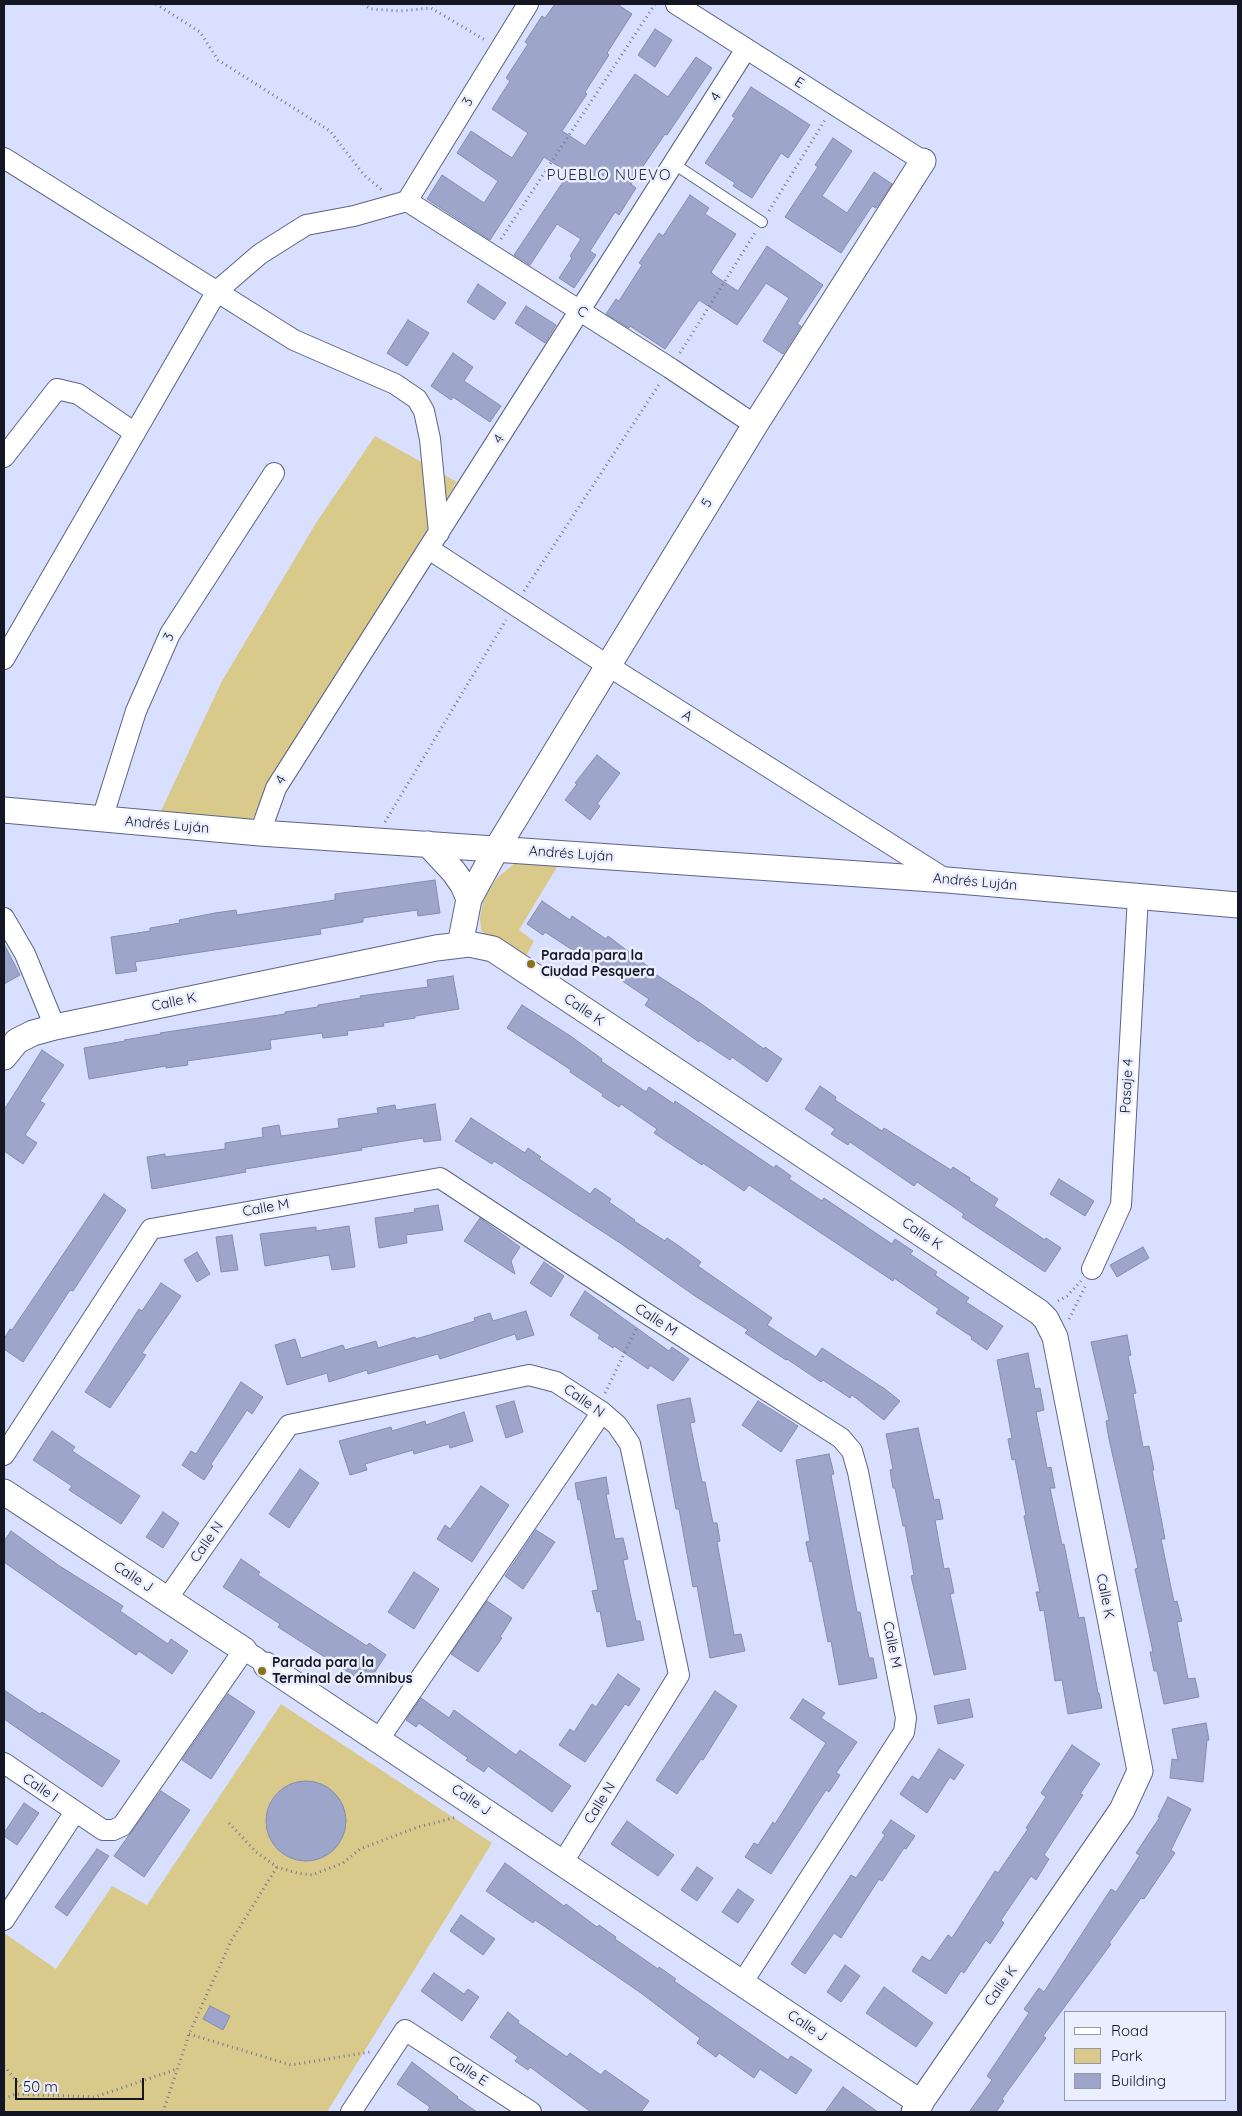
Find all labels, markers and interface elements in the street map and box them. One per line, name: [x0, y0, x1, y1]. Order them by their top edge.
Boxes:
street label: E: [791, 74, 807, 92]
street label: 4: [707, 89, 725, 105]
street label: 3: [459, 94, 477, 110]
district label: PUEBLO NUEVO: [545, 166, 673, 184]
street label: C: [574, 302, 590, 322]
street label: 4: [490, 431, 508, 447]
street label: 5: [698, 495, 716, 511]
street label: 3: [160, 630, 178, 644]
street label: A: [679, 706, 695, 726]
street label: 4: [272, 773, 290, 787]
street label: Andrés Luján: [124, 813, 210, 837]
street label: Andrés Luján: [528, 843, 614, 865]
street label: Andrés Luján: [932, 870, 1018, 894]
place label: Parada para la Ciudad Pesquera: [541, 948, 655, 980]
marker: Parada para la Ciudad Pesquera: [525, 958, 537, 970]
street label: Calle K: [150, 989, 198, 1015]
street label: Calle K: [561, 990, 607, 1030]
street label: Pasaje 4: [1117, 1058, 1137, 1114]
street label: Calle M: [241, 1196, 291, 1220]
street label: Calle K: [899, 1214, 945, 1254]
street label: Calle M: [632, 1300, 680, 1340]
street label: Calle N: [560, 1381, 608, 1421]
street label: Calle N: [187, 1518, 227, 1566]
street label: Calle J: [110, 1558, 156, 1596]
street label: Calle K: [1092, 1572, 1118, 1620]
street label: Calle M: [879, 1620, 905, 1670]
place label: Parada para la Terminal de ómnibus: [272, 1655, 412, 1688]
marker: Parada para la Terminal de ómnibus: [256, 1665, 268, 1677]
street label: Calle I: [19, 1770, 61, 1806]
street label: Calle N: [581, 1779, 619, 1827]
street label: Calle J: [448, 1781, 494, 1819]
street label: Calle K: [981, 1963, 1021, 2009]
street label: Calle J: [784, 2007, 830, 2045]
legend: [1064, 2011, 1227, 2101]
text: Road: [1111, 2021, 1148, 2040]
text: Park: [1111, 2046, 1143, 2065]
street label: Calle E: [445, 2052, 491, 2090]
scale bar: [18, 2068, 146, 2100]
text: Building: [1111, 2071, 1166, 2090]
text: 50 m: [23, 2077, 58, 2096]

